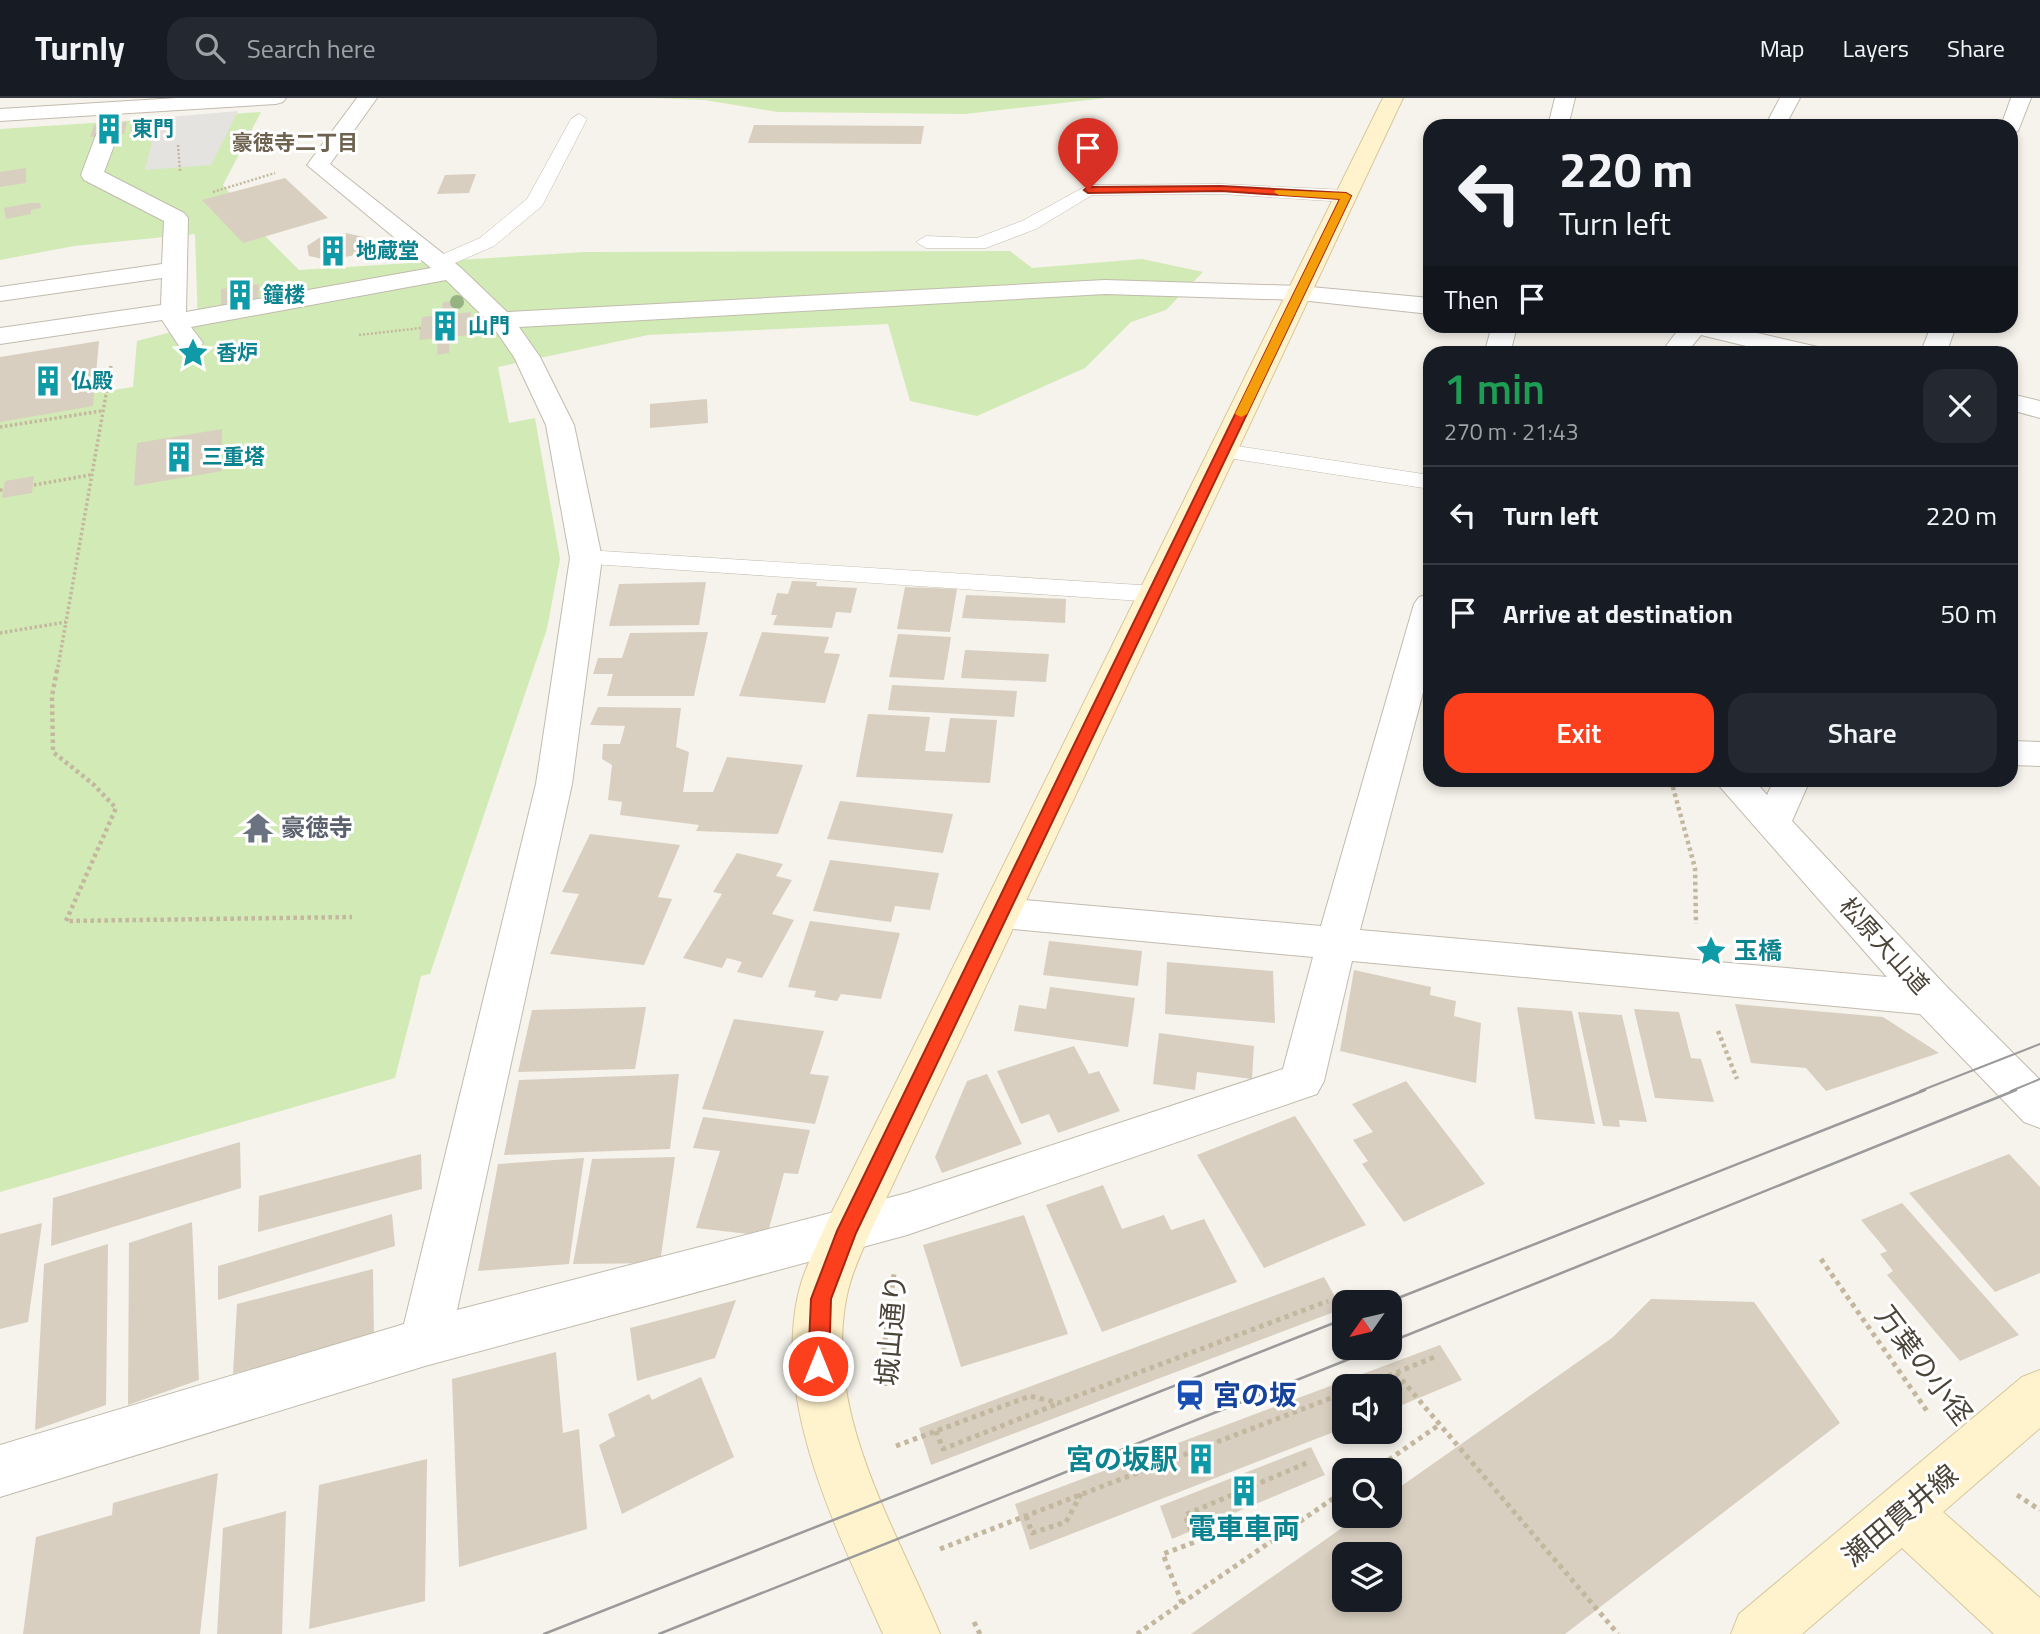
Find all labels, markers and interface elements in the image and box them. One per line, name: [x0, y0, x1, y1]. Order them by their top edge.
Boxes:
search box: [167, 17, 657, 80]
text: Turnly: [35, 23, 125, 73]
icon: search: [191, 29, 229, 67]
text: Search here: [247, 29, 376, 68]
text: Map: [1760, 30, 1805, 66]
text: Layers: [1843, 30, 1909, 66]
text: Share: [1947, 30, 2005, 66]
building icon: 東門: [92, 112, 126, 146]
place label: 東門: [132, 112, 174, 144]
pin: [1058, 118, 1118, 190]
district label: 豪徳寺二丁目: [232, 126, 358, 158]
icon: arrive: [1069, 129, 1107, 167]
text: 220 m: [1559, 131, 1693, 206]
icon: left: [1444, 147, 1535, 238]
text: Turn left: [1559, 199, 1671, 247]
building icon: 地蔵堂: [316, 234, 350, 268]
place label: 地蔵堂: [356, 234, 419, 266]
building icon: 鐘楼: [223, 278, 257, 312]
place label: 鐘楼: [263, 278, 305, 310]
text: Then: [1444, 280, 1499, 319]
icon: arrive: [1513, 280, 1551, 318]
building icon: 山門: [428, 309, 462, 343]
place label: 山門: [468, 309, 510, 341]
place icon: 香炉: [176, 336, 210, 370]
place label: 香炉: [216, 336, 258, 368]
text: 1 min: [1444, 356, 1545, 420]
building icon: 仏殿: [31, 364, 65, 398]
place label: 仏殿: [71, 364, 113, 396]
button: close: [1923, 369, 1997, 443]
text: 270 m · 21:43: [1444, 414, 1579, 449]
building icon: 三重塔: [162, 440, 196, 474]
place label: 三重塔: [202, 440, 265, 472]
icon: left: [1444, 496, 1482, 534]
text: Turn left: [1503, 496, 1598, 535]
text: 220 m: [1926, 496, 1997, 535]
icon: arrive: [1444, 594, 1482, 632]
text: Arrive at destination: [1503, 594, 1733, 633]
text: 50 m: [1940, 594, 1997, 633]
button: Exit: [1444, 693, 1714, 773]
button: Share: [1728, 693, 1997, 773]
place label: 豪徳寺: [281, 809, 353, 845]
temple icon: 豪徳寺: [241, 811, 275, 845]
street label: 松原大山道: [1831, 889, 1938, 1002]
place label: 玉橋: [1734, 932, 1782, 968]
place icon: 玉橋: [1694, 934, 1728, 968]
street label: 城山通り: [864, 1272, 917, 1388]
north arrow: [1332, 1290, 1402, 1360]
map controls: [1332, 1290, 1402, 1612]
street label: 万葉の小径: [1865, 1296, 1984, 1434]
position arrow: [781, 1329, 855, 1403]
place label: 宮の坂: [1213, 1373, 1297, 1416]
button: sound: [1332, 1374, 1402, 1444]
station icon: 宮の坂: [1173, 1378, 1207, 1412]
place label: 宮の坂駅: [1066, 1437, 1178, 1480]
building icon: 宮の坂駅: [1184, 1442, 1218, 1476]
street label: 瀬田貫井線: [1832, 1453, 1967, 1576]
button: search: [1332, 1458, 1402, 1528]
building icon: 電車車両: [1227, 1474, 1261, 1508]
place label: 電車車両: [1188, 1506, 1300, 1549]
button: layers: [1332, 1542, 1402, 1612]

